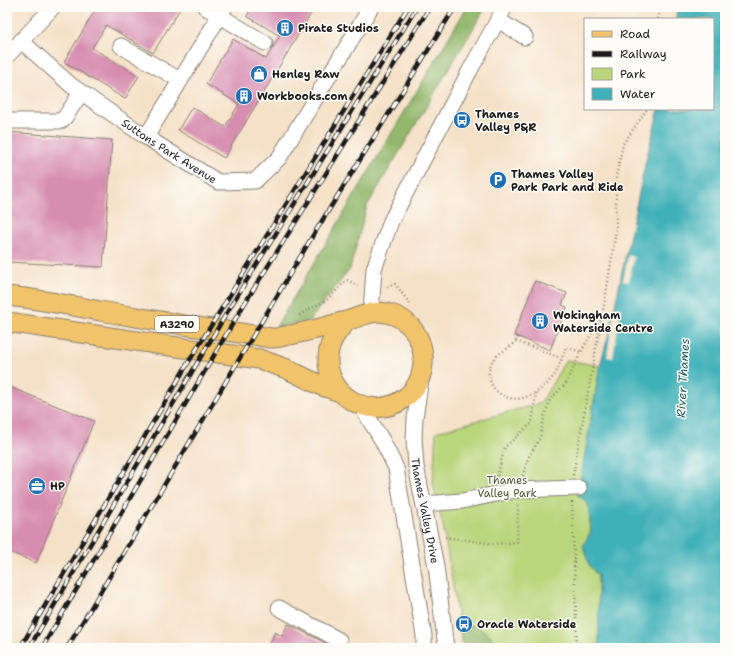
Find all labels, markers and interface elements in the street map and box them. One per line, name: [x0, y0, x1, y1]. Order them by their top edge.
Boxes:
building icon: Pirate Studios: [275, 18, 295, 38]
legend: [584, 18, 714, 110]
place label: Pirate Studios: [298, 21, 379, 36]
text: Road: [620, 26, 651, 42]
text: Railway: [620, 46, 667, 62]
shop icon: Henley Raw: [249, 64, 269, 84]
text: Park: [620, 66, 646, 82]
place label: Henley Raw: [272, 67, 340, 82]
building icon: Workbooks.com: [234, 86, 254, 106]
text: Water: [620, 86, 656, 102]
place label: Workbooks.com: [257, 89, 347, 104]
place label: Thames Valley P&R: [475, 107, 536, 135]
bus stop icon: Thames Valley P&R: [452, 110, 472, 130]
street label: Suttons Park Avenue: [119, 115, 220, 187]
place label: Thames Valley Park Park and Ride: [511, 167, 624, 195]
parking icon: Thames Valley Park Park and Ride: [488, 170, 508, 190]
place label: Wokingham Waterside Centre: [553, 308, 653, 336]
building icon: Wokingham Waterside Centre: [530, 311, 550, 331]
road number: A3290: [155, 316, 199, 332]
water label: River Thames: [673, 338, 693, 418]
street label: Thames Valley Drive: [408, 457, 443, 565]
park label: Thames Valley Park: [477, 473, 537, 501]
office icon: HP: [27, 476, 47, 496]
place label: HP: [50, 479, 65, 494]
bus stop icon: Oracle Waterside: [454, 614, 474, 634]
place label: Oracle Waterside: [477, 617, 577, 632]

